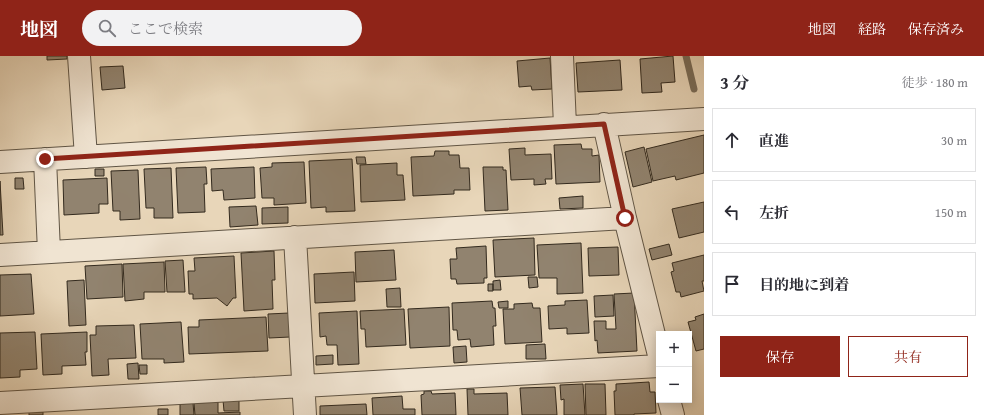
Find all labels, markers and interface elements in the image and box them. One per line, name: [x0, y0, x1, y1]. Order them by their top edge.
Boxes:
search box: [82, 10, 362, 46]
text: 地図: [20, 15, 58, 43]
icon: search: [96, 17, 118, 39]
text: ここで検索: [128, 18, 203, 39]
text: 地図: [808, 19, 836, 39]
text: 経路: [858, 19, 886, 39]
text: 保存済み: [908, 19, 964, 39]
text: 3 分: [720, 70, 750, 95]
text: 徒歩 · 180 m: [902, 73, 968, 92]
icon: ahead: [721, 129, 743, 151]
text: 直進: [759, 130, 789, 151]
text: 30 m: [941, 131, 967, 150]
route end: [36, 150, 54, 168]
icon: left: [721, 201, 743, 223]
text: 左折: [759, 202, 789, 223]
text: 150 m: [935, 203, 967, 222]
route start: [616, 209, 634, 227]
icon: arrive: [721, 273, 743, 295]
text: 目的地に到着: [759, 274, 849, 295]
map controls: [656, 331, 692, 403]
button: +: [656, 331, 692, 367]
button: 保存: [720, 336, 840, 377]
button: 共有: [848, 336, 968, 377]
button: −: [656, 367, 692, 403]

